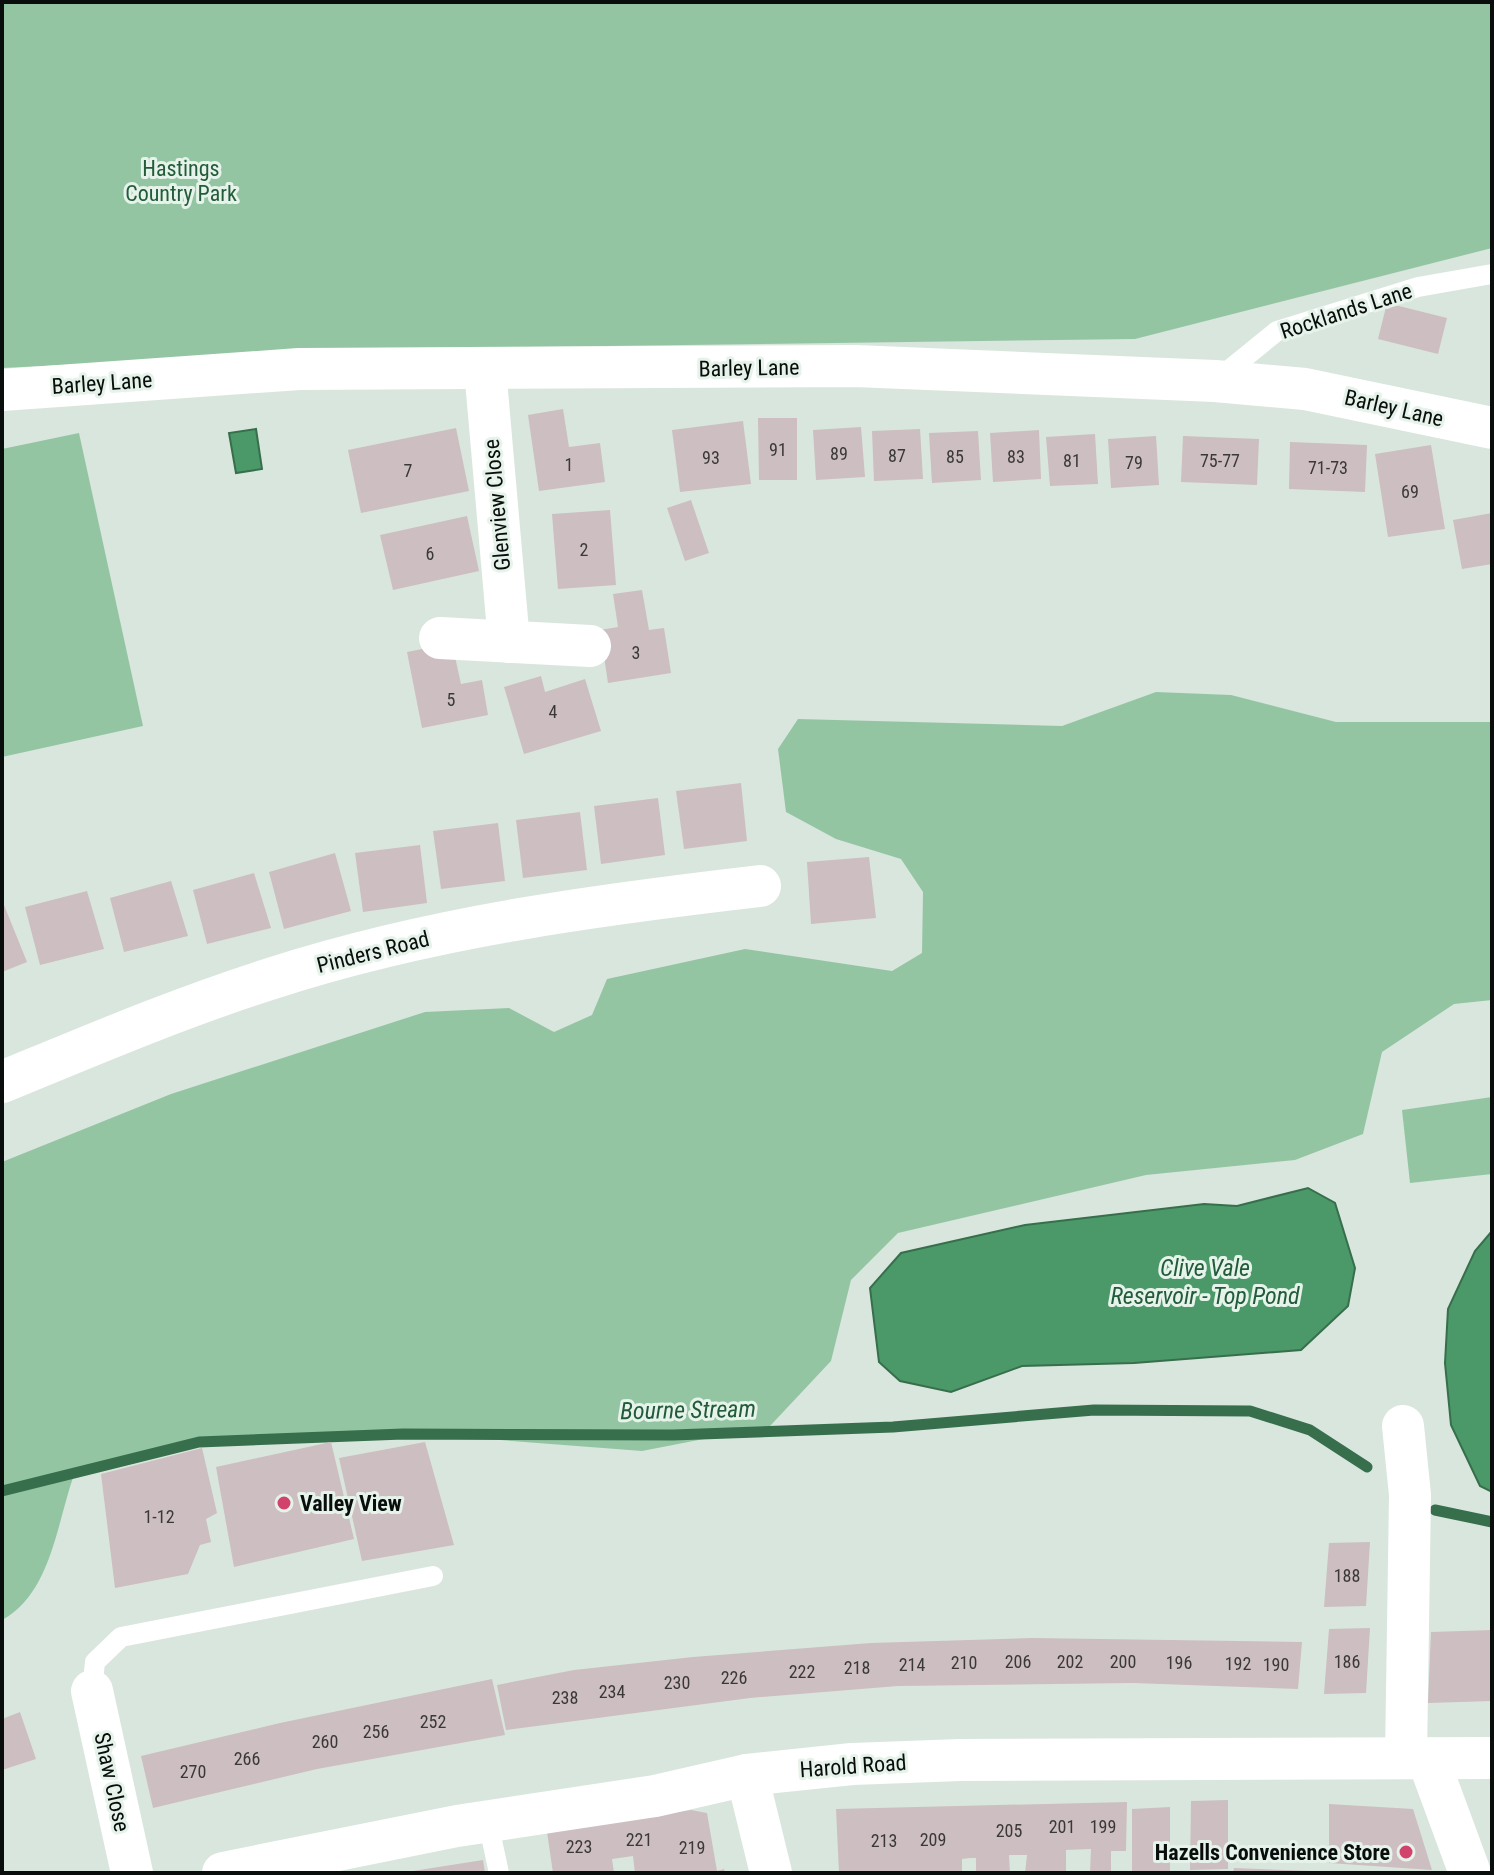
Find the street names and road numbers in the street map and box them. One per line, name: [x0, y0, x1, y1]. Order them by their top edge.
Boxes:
street label: Rocklands Lane: [1277, 278, 1415, 344]
street label: Barley Lane: [698, 355, 800, 381]
street label: Barley Lane: [51, 367, 153, 399]
street label: Barley Lane: [1342, 384, 1446, 432]
street label: Glenview Close: [479, 438, 515, 572]
street label: Pinders Road: [314, 926, 432, 978]
street label: Shaw Close: [89, 1730, 135, 1834]
street label: Harold Road: [799, 1750, 907, 1782]

